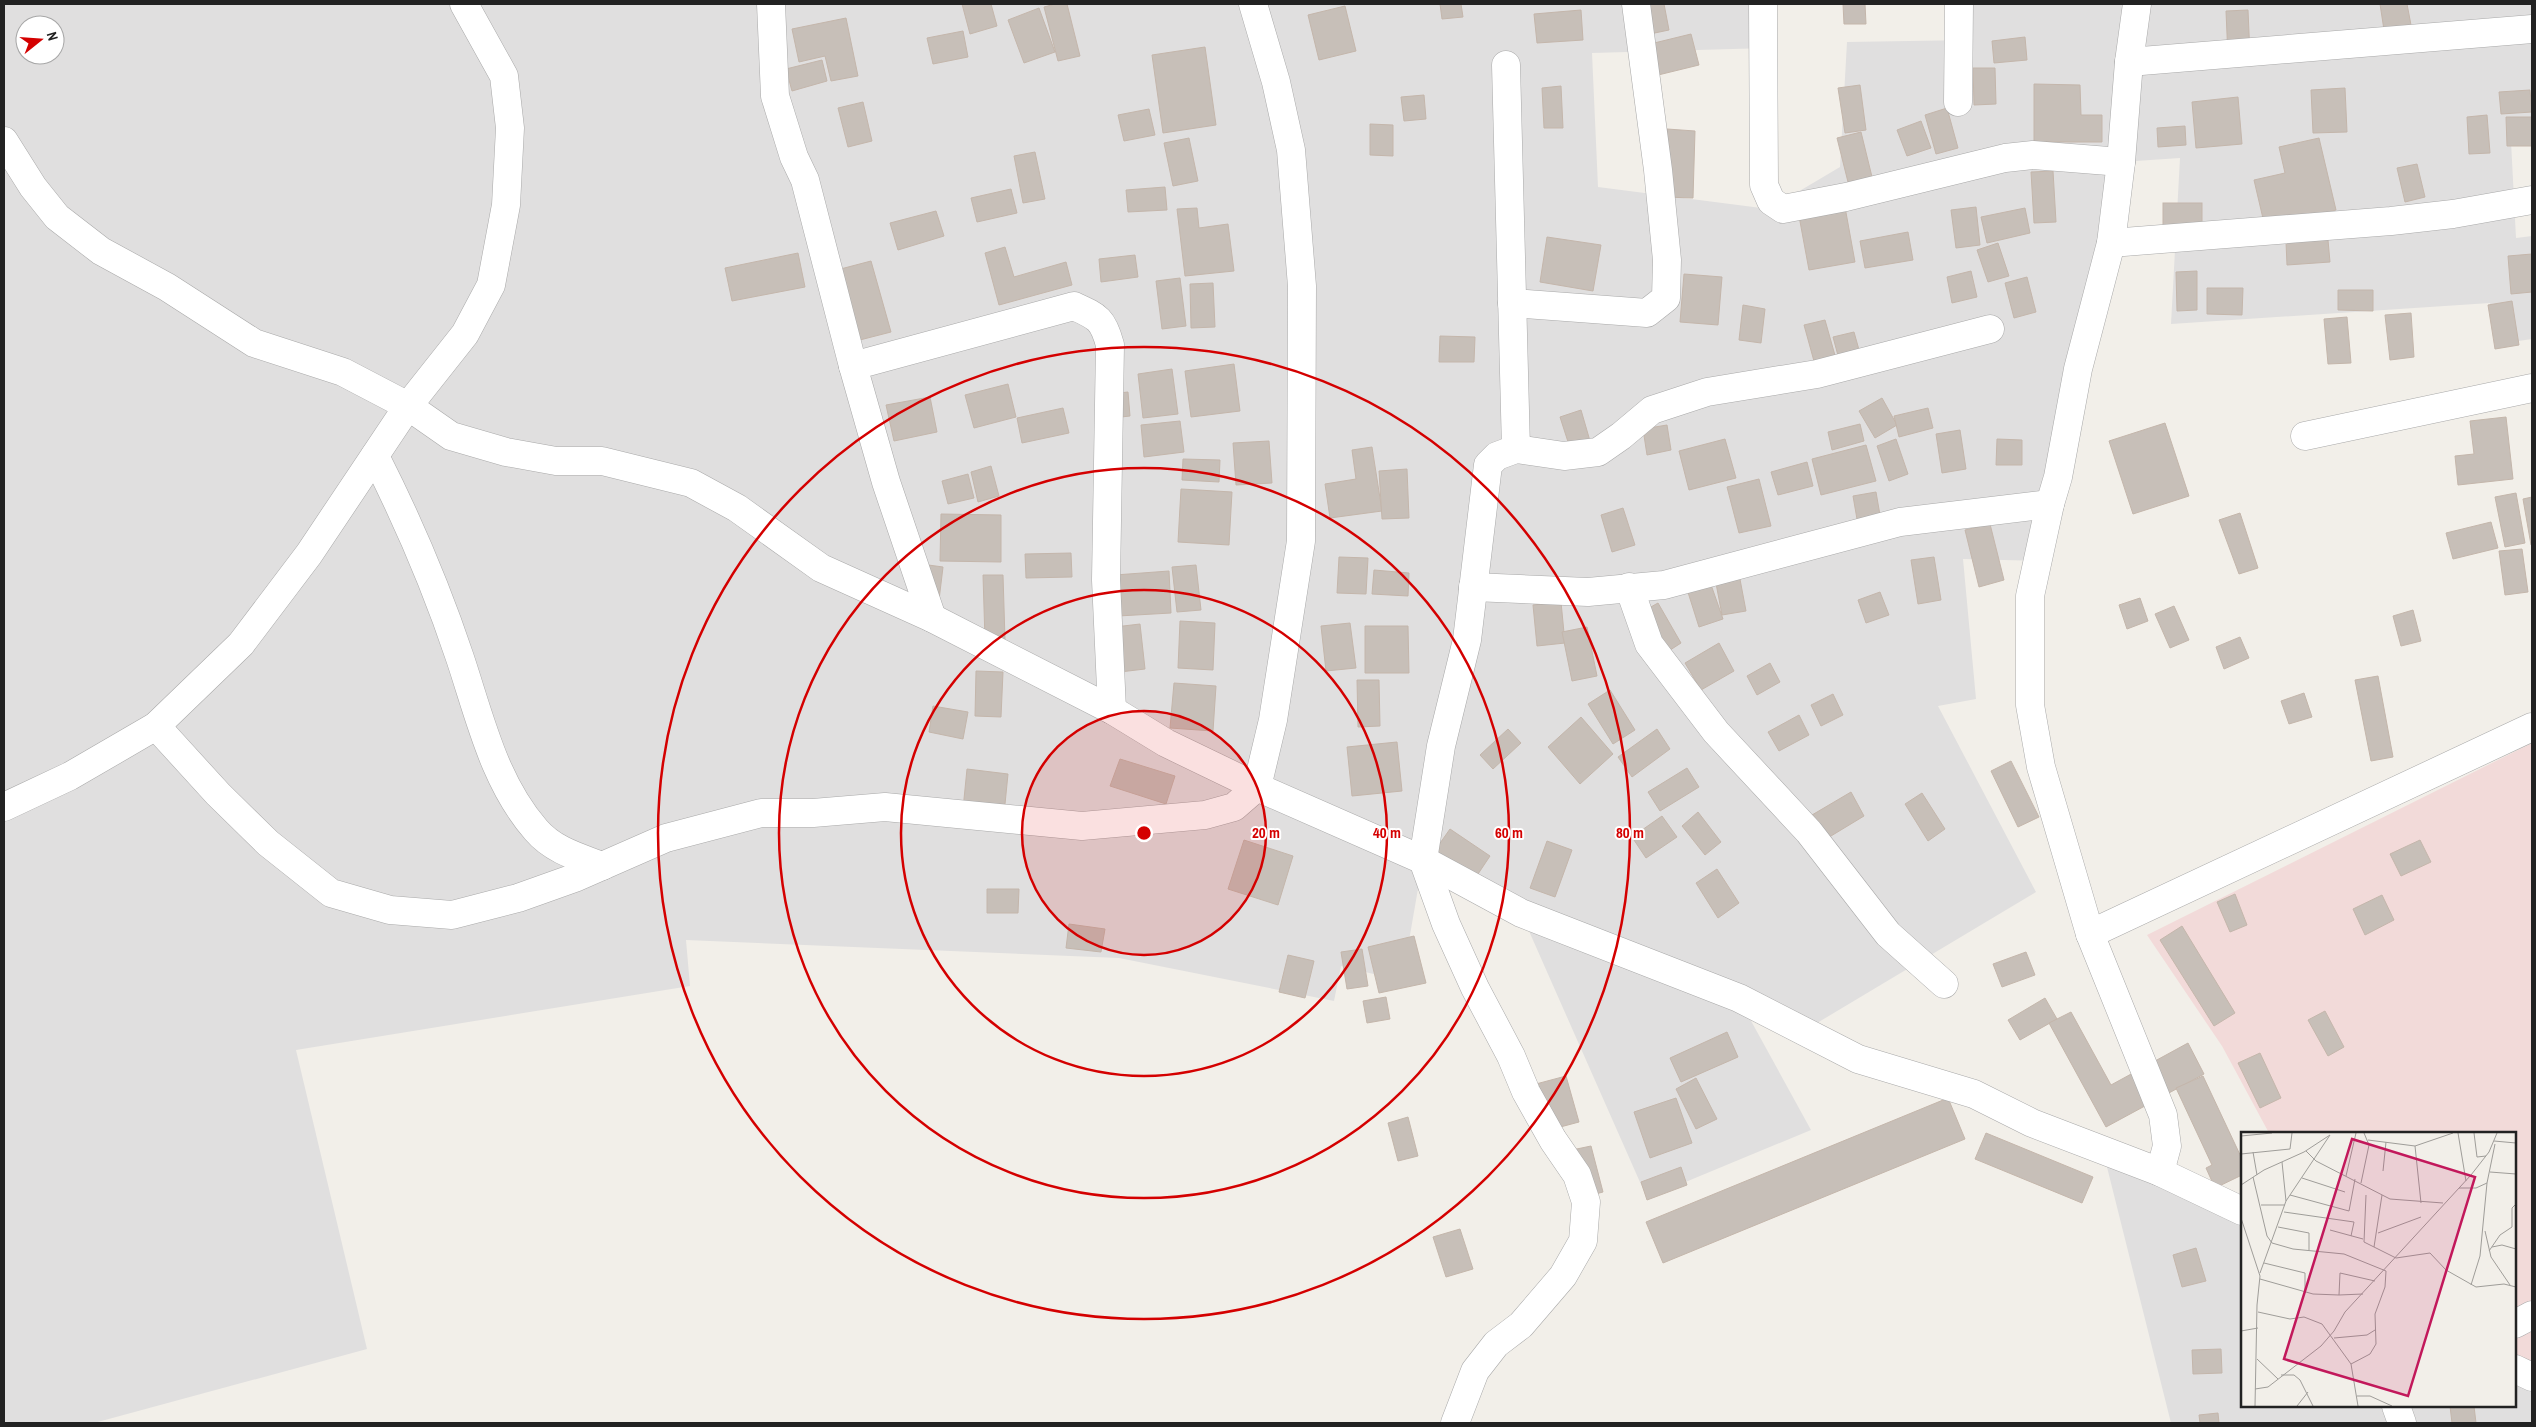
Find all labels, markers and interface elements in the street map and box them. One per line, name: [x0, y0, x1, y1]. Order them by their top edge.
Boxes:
north arrow: [15, 15, 65, 65]
text: N: [43, 30, 62, 43]
text: 20 m: [1252, 822, 1280, 843]
text: 40 m: [1373, 822, 1401, 843]
text: 60 m: [1495, 822, 1523, 843]
text: 80 m: [1616, 822, 1644, 843]
centre of rings: [1135, 824, 1153, 842]
inset map: [2241, 1132, 2516, 1407]

